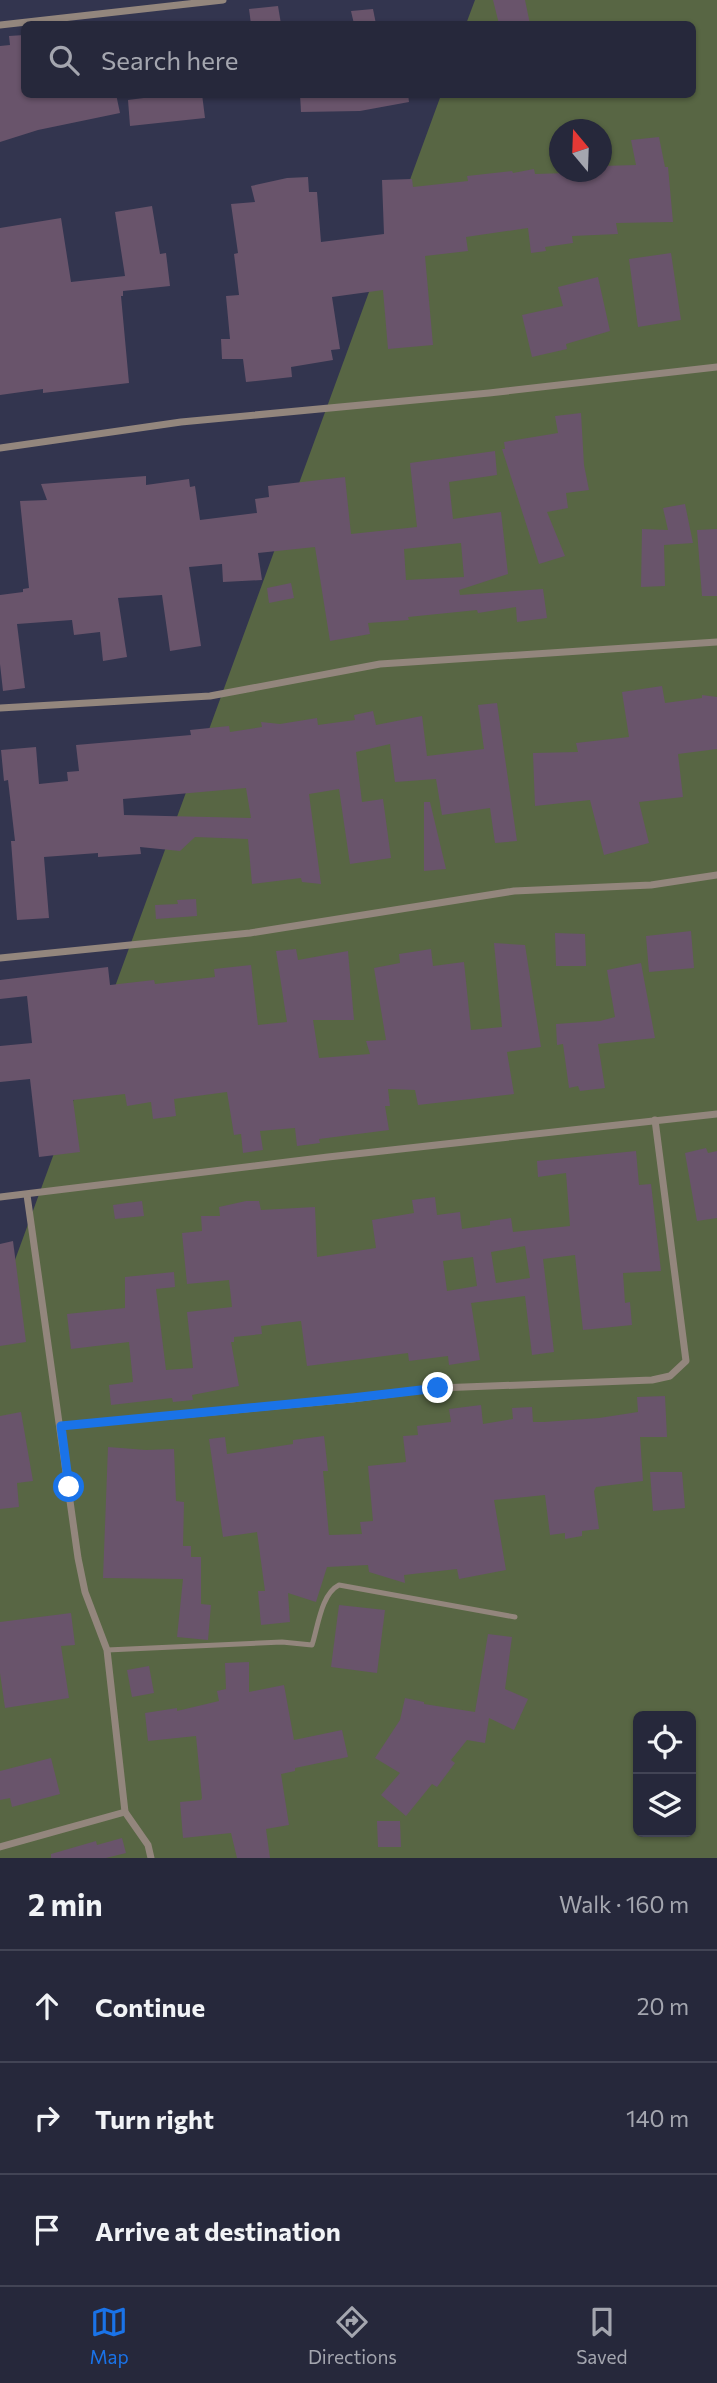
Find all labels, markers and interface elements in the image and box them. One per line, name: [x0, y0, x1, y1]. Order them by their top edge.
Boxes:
search box: [21, 21, 696, 98]
icon: search: [45, 41, 83, 79]
text: Search here: [101, 44, 239, 75]
north arrow: [549, 119, 612, 182]
route end: [422, 1372, 453, 1403]
route start: [53, 1471, 84, 1502]
map controls: [633, 1711, 696, 1837]
button: locate: [633, 1711, 696, 1774]
button: layers: [633, 1774, 696, 1837]
text: 2 min: [28, 1885, 103, 1922]
text: Walk · 160 m: [559, 1890, 689, 1918]
icon: ahead: [28, 1987, 66, 2025]
text: Continue: [95, 1991, 205, 2022]
text: 20 m: [637, 1992, 689, 2020]
icon: right: [28, 2099, 66, 2137]
text: Turn right: [95, 2103, 214, 2134]
text: 140 m: [626, 2104, 689, 2132]
icon: arrive: [28, 2211, 66, 2249]
text: Arrive at destination: [95, 2215, 341, 2246]
tab: Map: [90, 2303, 129, 2368]
tab: Directions: [308, 2303, 397, 2368]
tab: Saved: [576, 2303, 627, 2368]

